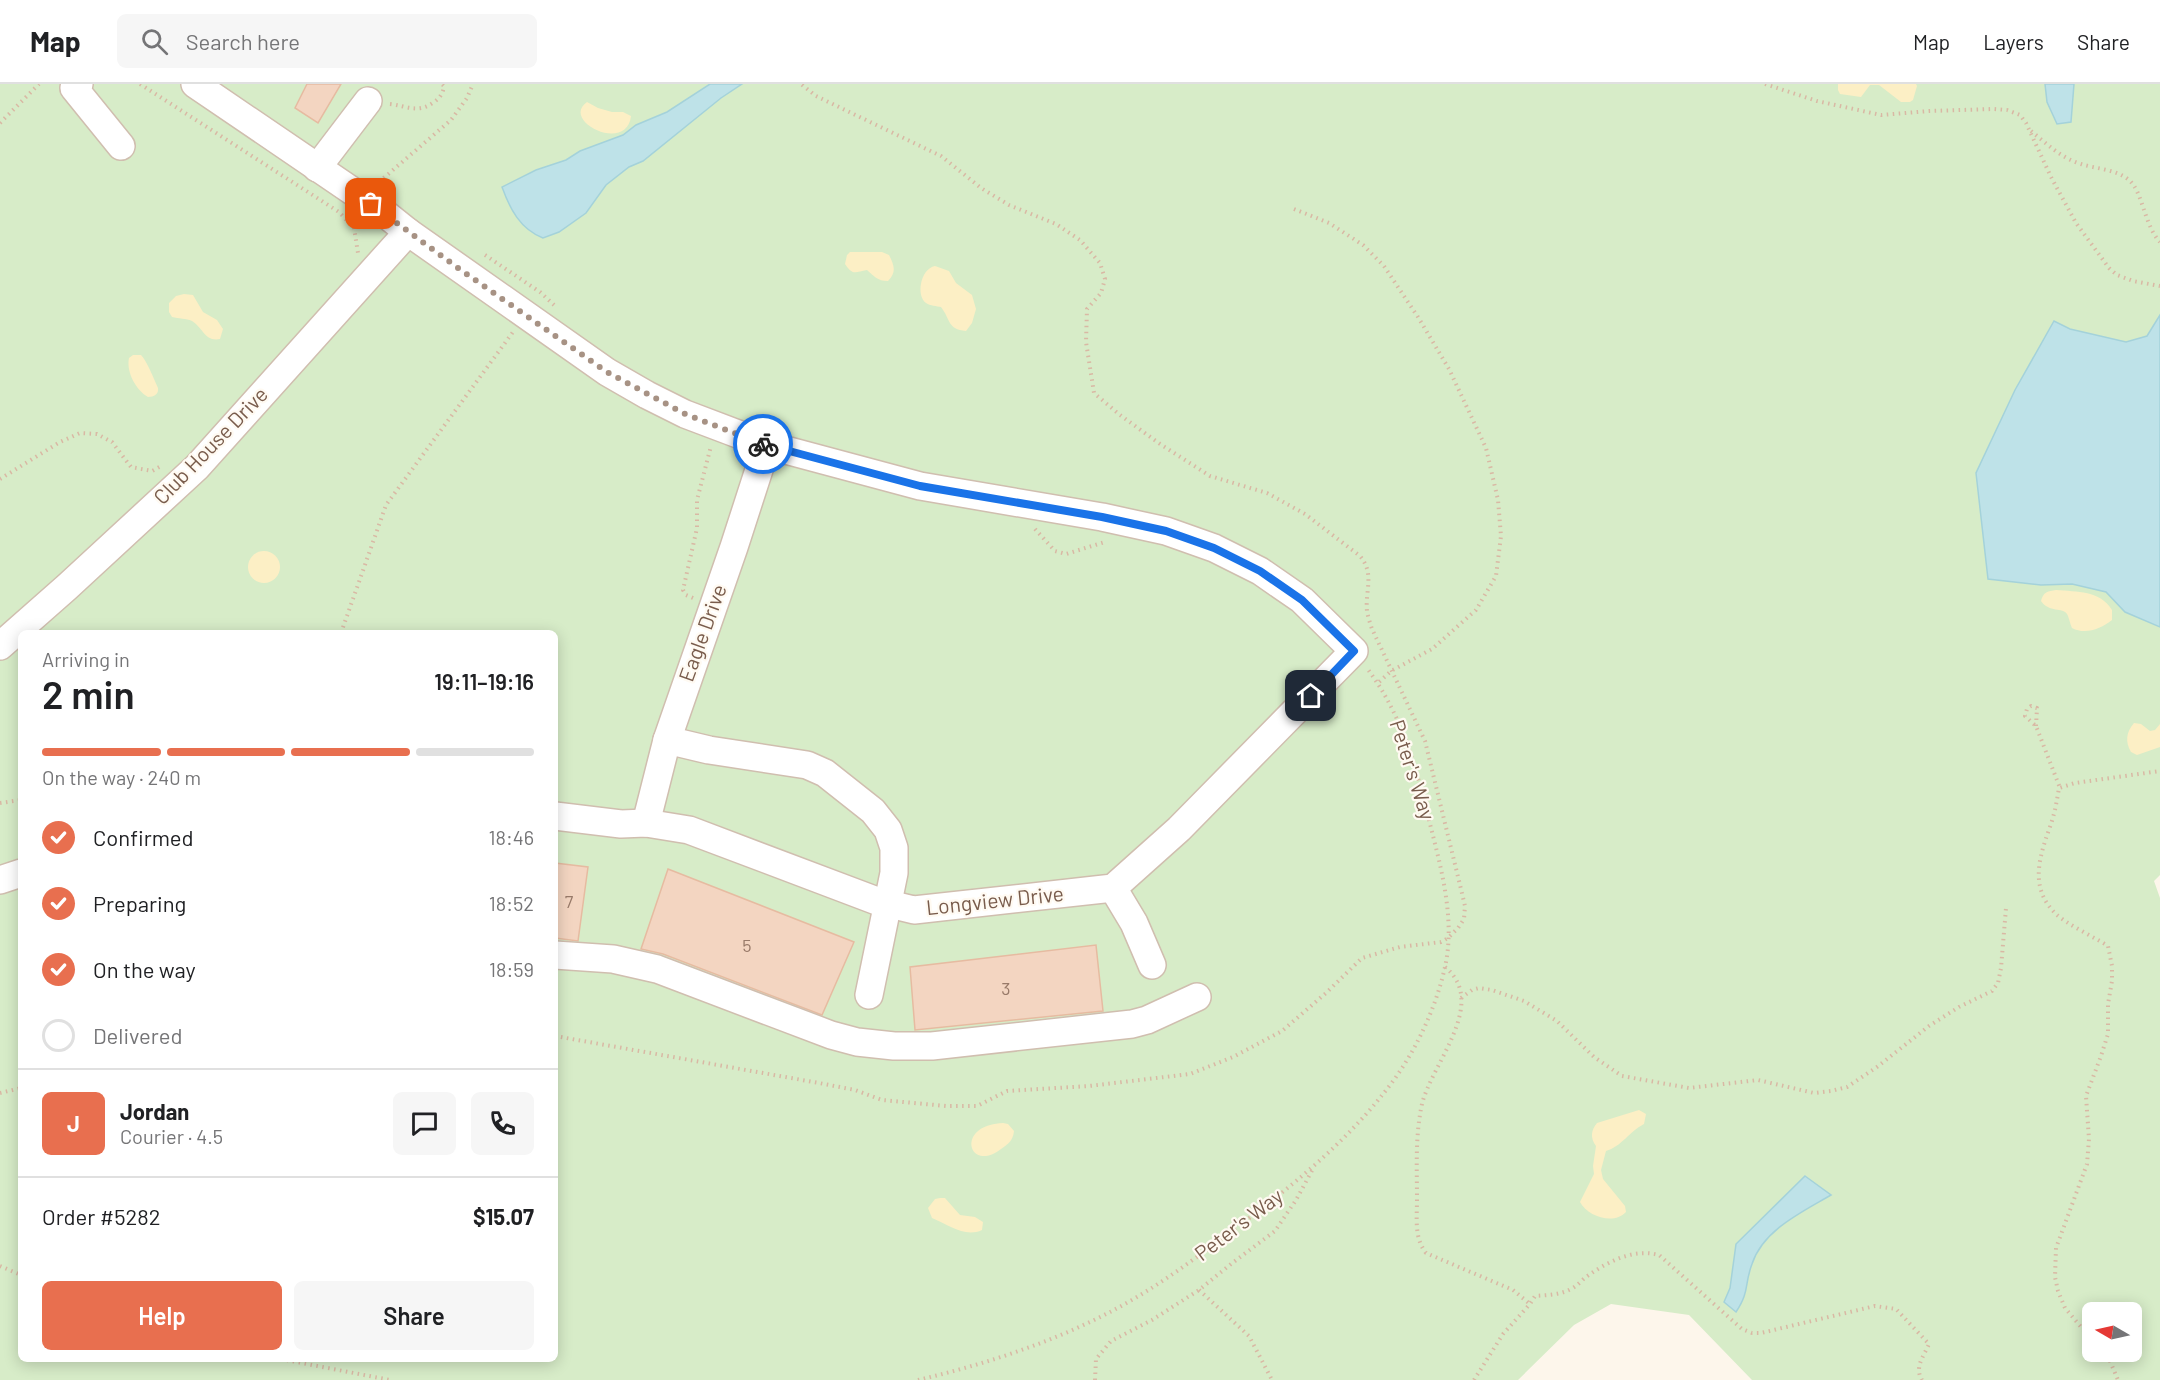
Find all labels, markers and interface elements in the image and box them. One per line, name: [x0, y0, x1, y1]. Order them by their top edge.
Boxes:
search box: [117, 14, 537, 68]
text: Map: [30, 24, 81, 58]
icon: search: [138, 25, 171, 58]
text: Search here: [186, 28, 300, 54]
text: Map: [1913, 29, 1950, 54]
text: Layers: [1983, 29, 2044, 54]
text: Share: [2077, 29, 2130, 54]
pin: [345, 178, 396, 229]
icon: bag: [354, 187, 387, 220]
street label: Club House Drive: [148, 381, 272, 509]
courier: [733, 414, 793, 474]
icon: bike: [747, 428, 780, 461]
street label: Eagle Drive: [672, 580, 731, 685]
text: Arriving in: [42, 647, 130, 671]
text: 19:11–19:16: [434, 668, 534, 694]
text: 2 min: [42, 670, 135, 717]
pin: [1285, 670, 1336, 721]
icon: home: [1294, 679, 1327, 712]
street label: Peter's Way: [1385, 716, 1442, 823]
text: On the way · 240 m: [42, 765, 201, 789]
icon: check: [42, 821, 75, 854]
text: Confirmed: [93, 824, 193, 850]
text: 18:46: [488, 825, 534, 849]
street label: Longview Drive: [925, 880, 1065, 919]
icon: check: [42, 887, 75, 920]
text: Preparing: [93, 890, 186, 916]
house number: 7: [565, 890, 574, 912]
text: 18:52: [489, 891, 534, 915]
house number: 5: [742, 934, 752, 956]
icon: check: [42, 953, 75, 986]
text: On the way: [93, 956, 196, 982]
text: 18:59: [489, 957, 534, 981]
house number: 3: [1001, 977, 1011, 999]
text: Delivered: [93, 1022, 182, 1048]
button: chat: [393, 1092, 456, 1155]
button: phone: [471, 1092, 534, 1155]
text: Jordan: [120, 1098, 189, 1124]
text: J: [67, 1110, 80, 1136]
text: Courier · 4.5: [120, 1124, 223, 1148]
street label: Peter's Way: [1189, 1182, 1287, 1265]
text: Order #5282: [42, 1203, 161, 1229]
text: $15.07: [473, 1203, 534, 1229]
button: Help: [42, 1281, 282, 1350]
button: Share: [294, 1281, 534, 1350]
north arrow: [2082, 1302, 2142, 1362]
map controls: [2082, 1302, 2142, 1362]

